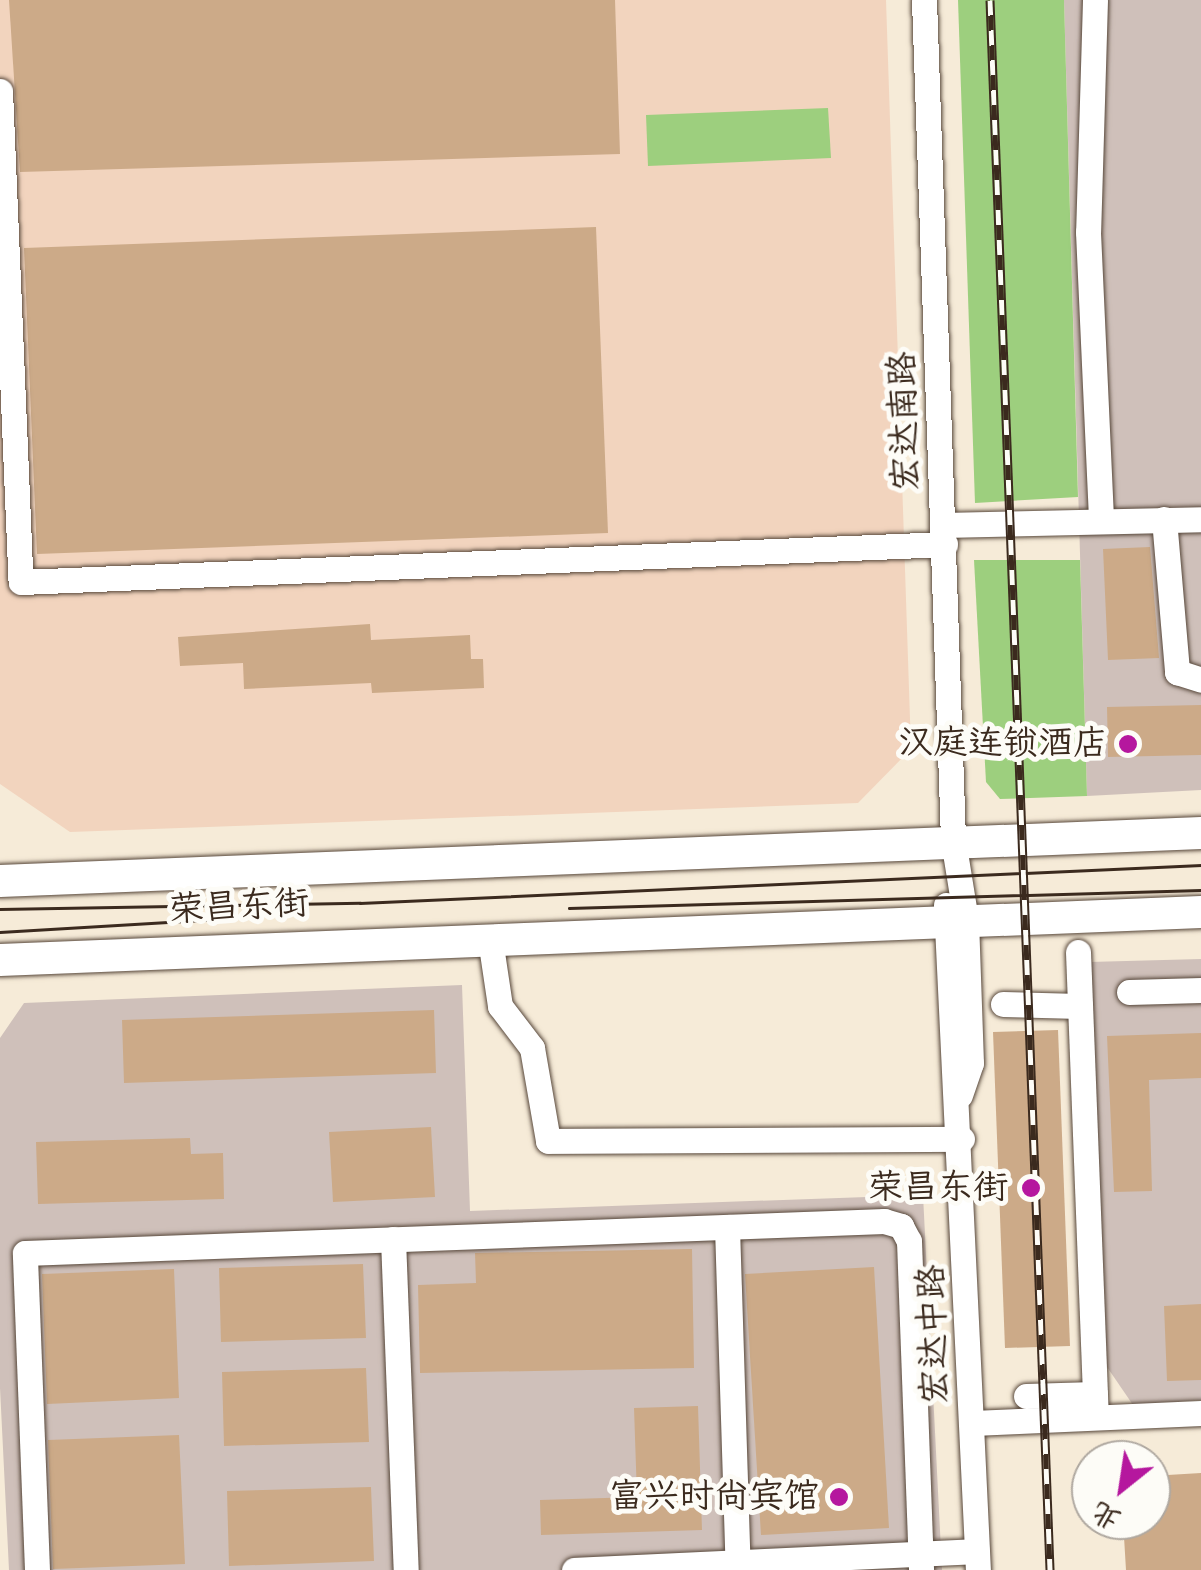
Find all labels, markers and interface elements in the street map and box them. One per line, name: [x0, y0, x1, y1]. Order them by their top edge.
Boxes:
street label: 宏达南路: [882, 350, 928, 492]
place label: 汉庭连锁酒店: [898, 723, 1108, 765]
marker: 汉庭连锁酒店: [1117, 733, 1139, 755]
street label: 荣昌东街: [168, 882, 310, 932]
place label: 荣昌东街: [868, 1167, 1008, 1209]
marker: 荣昌东街: [1018, 1175, 1044, 1201]
street label: 宏达中路: [911, 1263, 957, 1405]
north arrow: [1071, 1440, 1171, 1540]
place label: 富兴时尚宾馆: [609, 1476, 819, 1518]
marker: 富兴时尚宾馆: [828, 1486, 850, 1508]
text: 北: [1085, 1492, 1128, 1538]

